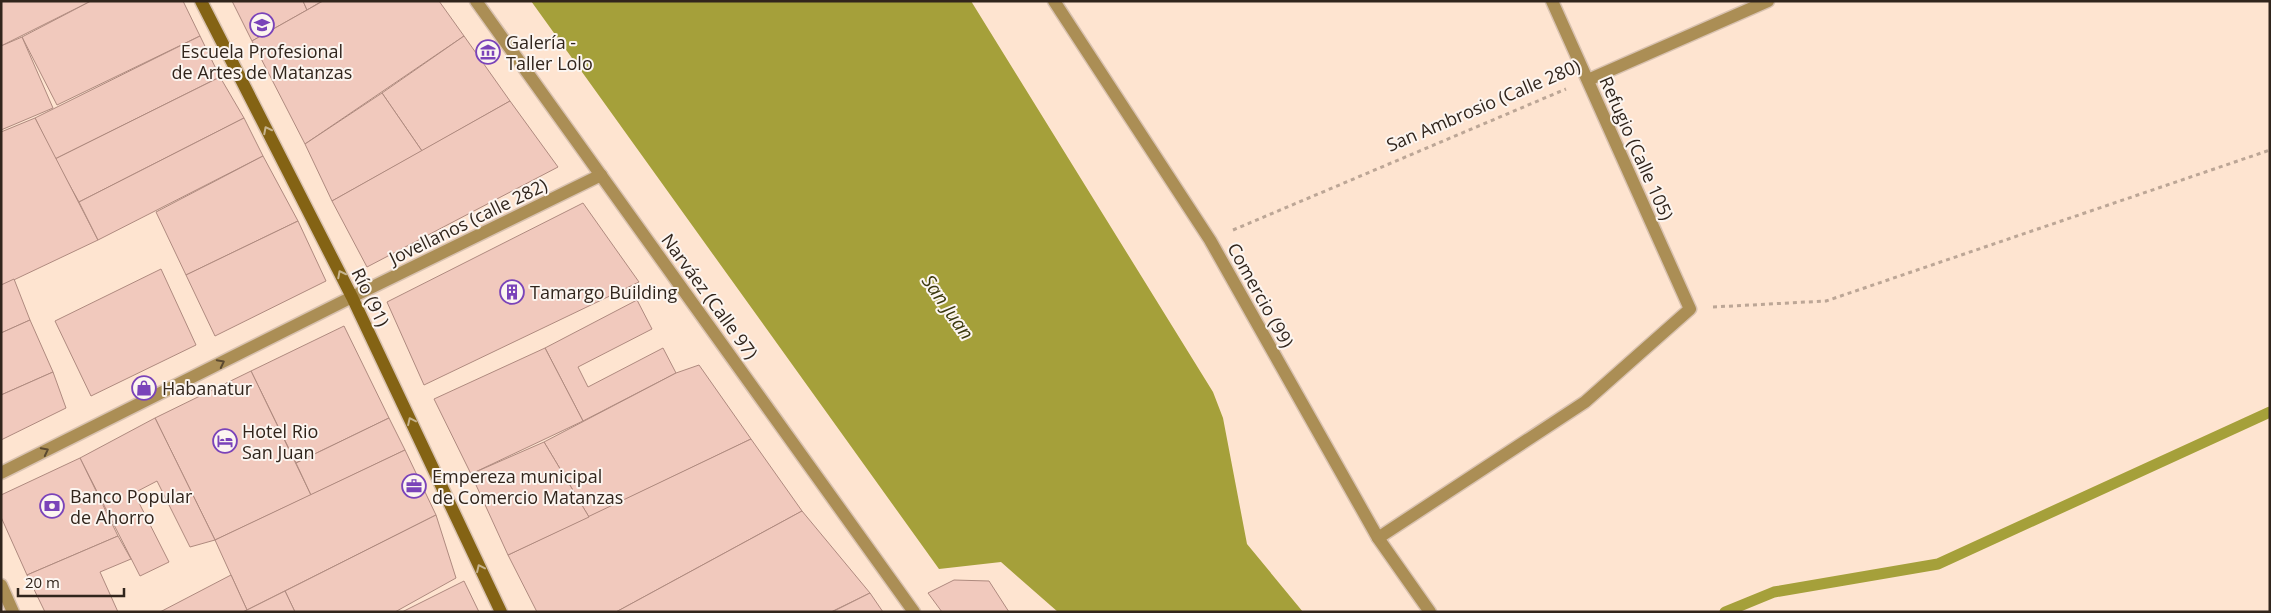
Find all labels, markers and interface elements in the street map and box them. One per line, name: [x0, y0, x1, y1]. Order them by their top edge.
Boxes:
school or university icon: Escuela Profesional de Artes de Matanzas: [249, 12, 275, 38]
place label: Galería - Taller Lolo: [506, 30, 593, 75]
place label: Escuela Profesional de Artes de Matanzas: [172, 39, 352, 84]
museum icon: Galería - Taller Lolo: [475, 39, 501, 65]
street label: San Ambrosio (Calle 280): [1382, 53, 1584, 157]
street label: Refugio (Calle 105): [1595, 72, 1679, 224]
one-way arrow: [263, 126, 273, 135]
street label: Jovellanos (calle 282): [383, 172, 551, 271]
street label: Narváez (Calle 97): [656, 228, 764, 364]
street label: Comercio (99): [1222, 238, 1300, 352]
street label: Río (91): [347, 264, 395, 330]
water label: San Juan: [916, 269, 980, 345]
one-way arrow: [337, 270, 347, 279]
building icon: Tamargo Building: [499, 279, 525, 305]
place label: Tamargo Building: [530, 280, 678, 304]
one-way arrow: [216, 359, 225, 369]
shop icon: Habanatur: [131, 375, 157, 401]
place label: Habanatur: [162, 376, 253, 400]
one-way arrow: [407, 417, 417, 426]
place label: Hotel Rio San Juan: [242, 419, 318, 464]
hotel icon: Hotel Rio San Juan: [212, 428, 238, 454]
one-way arrow: [40, 447, 49, 457]
place label: Empereza municipal de Comercio Matanzas: [432, 464, 623, 509]
office icon: Empereza municipal de Comercio Matanzas: [401, 473, 427, 499]
place label: Banco Popular de Ahorro: [70, 484, 193, 529]
bank icon: Banco Popular de Ahorro: [39, 493, 65, 519]
one-way arrow: [476, 564, 487, 573]
scale bar: [18, 566, 124, 598]
text: 20 m: [25, 572, 60, 592]

